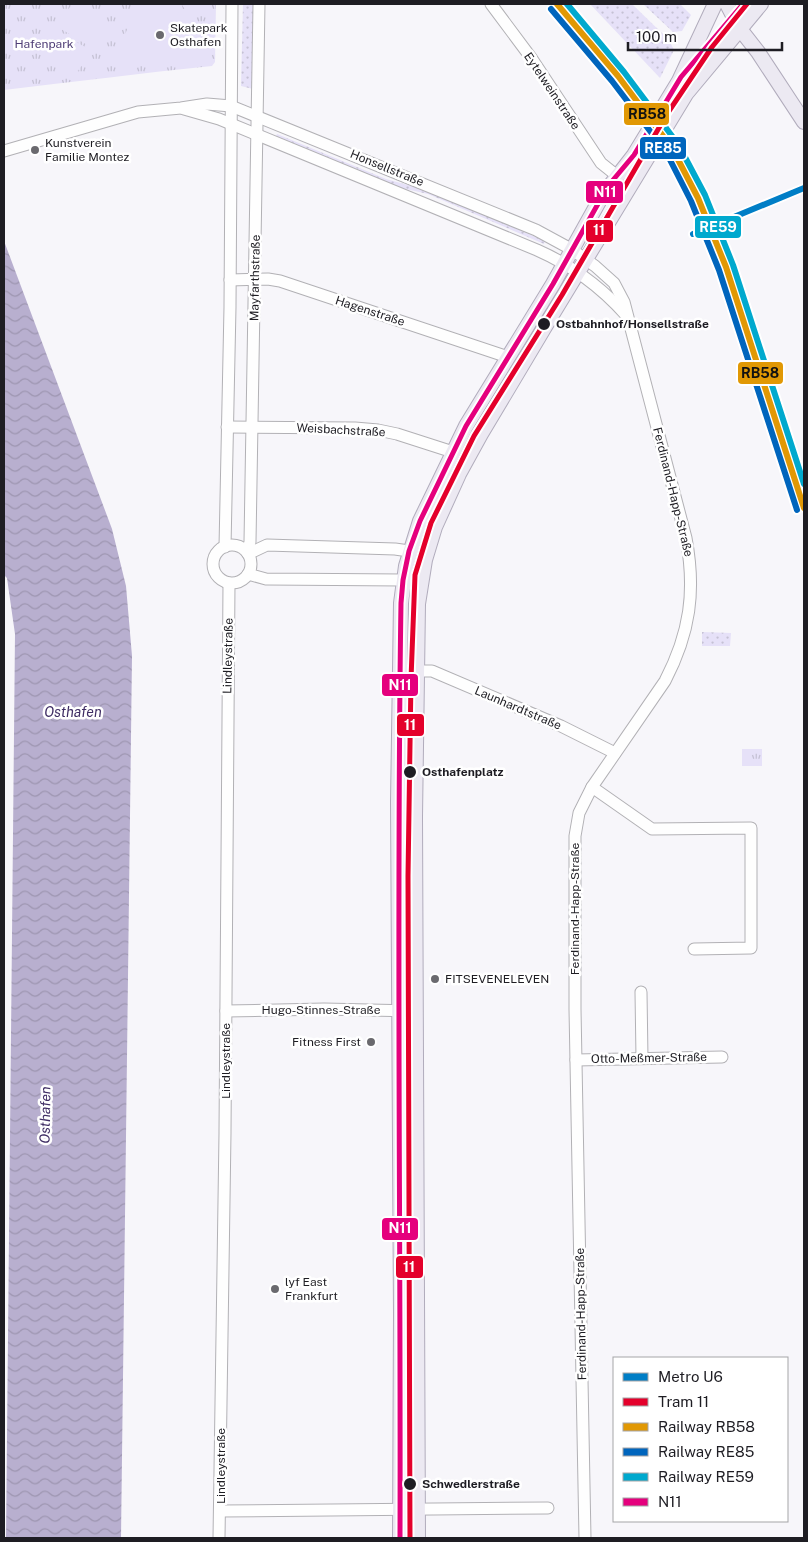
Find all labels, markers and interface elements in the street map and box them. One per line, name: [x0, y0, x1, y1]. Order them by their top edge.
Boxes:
scale bar: [628, 20, 782, 52]
place label: Skatepark Osthafen: [170, 21, 228, 49]
text: 100 m: [636, 28, 677, 45]
marker: Skatepark Osthafen: [154, 29, 166, 41]
park label: Hafenpark: [14, 37, 74, 51]
street label: Eytelweinstraße: [521, 50, 583, 132]
line badge: RB58: [623, 102, 670, 126]
text: RB58: [628, 106, 666, 122]
place label: Kunstverein Familie Montez: [45, 136, 129, 164]
line badge: RE85: [639, 136, 687, 160]
text: RE85: [644, 140, 682, 156]
marker: Kunstverein Familie Montez: [29, 144, 41, 156]
street label: Honsellstraße: [348, 147, 426, 189]
line badge: N11: [585, 180, 624, 204]
text: N11: [594, 184, 616, 200]
line badge: RE59: [694, 215, 742, 239]
line badge: 11: [585, 219, 614, 243]
text: RE59: [699, 219, 737, 235]
text: 11: [593, 222, 605, 238]
street label: Mayfarthstraße: [247, 234, 263, 321]
street label: Hagenstraße: [333, 293, 407, 329]
marker: Ostbahnhof/Honsellstraße: [536, 316, 552, 332]
place label: Ostbahnhof/Honsellstraße: [556, 317, 709, 331]
line badge: RB58: [737, 361, 784, 385]
text: RB58: [741, 365, 779, 381]
street label: Weisbachstraße: [296, 421, 386, 439]
street label: Ferdinand-Happ-Straße: [650, 426, 696, 558]
street label: Lindleystraße: [220, 618, 236, 694]
line badge: N11: [381, 673, 419, 697]
text: N11: [389, 677, 411, 693]
street label: Launhardtstraße: [473, 683, 564, 733]
water label: Osthafen: [44, 704, 102, 720]
line badge: 11: [396, 713, 425, 737]
text: 11: [404, 717, 416, 733]
marker: Osthafenplatz: [402, 764, 418, 780]
place label: Osthafenplatz: [422, 765, 504, 779]
street label: Ferdinand-Happ-Straße: [568, 842, 582, 975]
place label: FITSEVENELEVEN: [445, 972, 549, 986]
marker: FITSEVENELEVEN: [429, 973, 441, 985]
street label: Hugo-Stinnes-Straße: [262, 1003, 381, 1017]
street label: Lindleystraße: [219, 1023, 233, 1099]
place label: Fitness First: [292, 1035, 361, 1049]
marker: Fitness First: [365, 1036, 377, 1048]
street label: Otto-Meßmer-Straße: [591, 1050, 707, 1066]
water label: Osthafen: [37, 1086, 54, 1144]
line badge: N11: [381, 1217, 419, 1241]
text: N11: [389, 1220, 411, 1236]
street label: Ferdinand-Happ-Straße: [573, 1247, 589, 1380]
line badge: 11: [395, 1255, 424, 1279]
text: 11: [403, 1259, 415, 1275]
place label: lyf East Frankfurt: [285, 1275, 338, 1303]
marker: lyf East Frankfurt: [269, 1283, 281, 1295]
legend: [613, 1357, 788, 1522]
text: Metro U6: [658, 1368, 723, 1385]
text: Tram 11: [658, 1393, 709, 1410]
text: Railway RB58: [658, 1418, 755, 1435]
street label: Lindleystraße: [214, 1428, 228, 1504]
text: Railway RE85: [658, 1443, 754, 1460]
text: Railway RE59: [658, 1468, 754, 1485]
marker: Schwedlerstraße: [402, 1476, 418, 1492]
place label: Schwedlerstraße: [422, 1477, 520, 1491]
text: N11: [658, 1493, 682, 1510]

